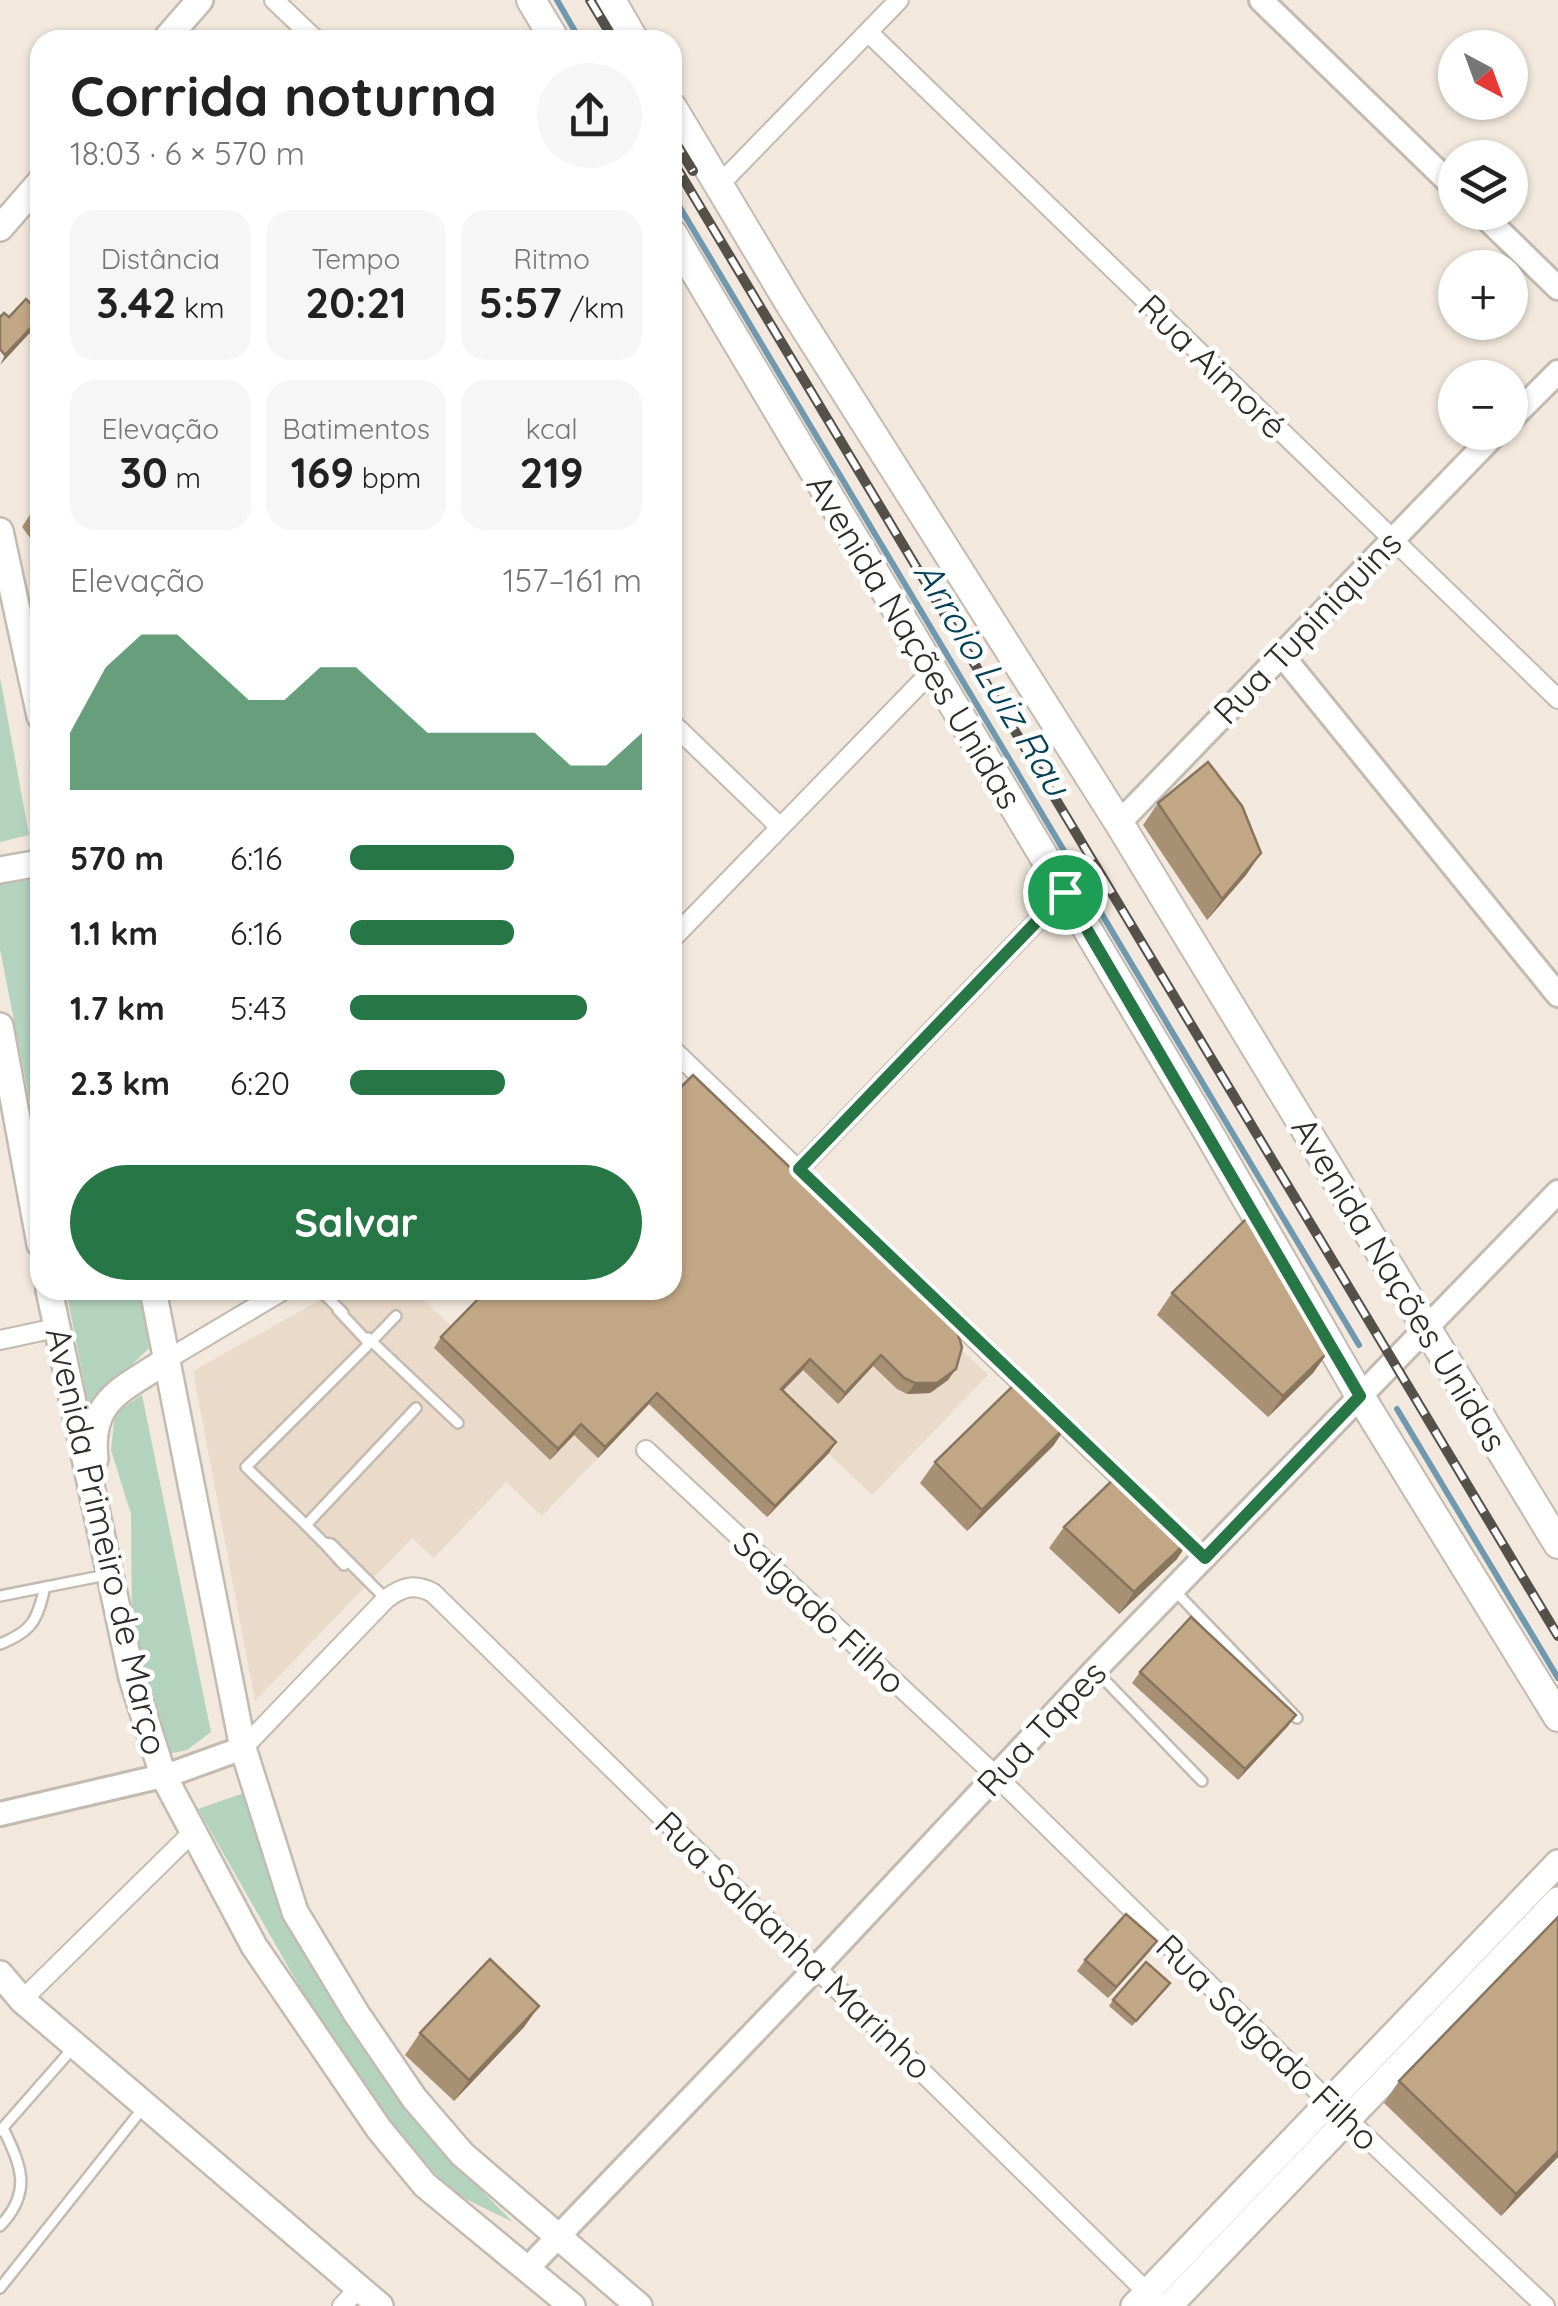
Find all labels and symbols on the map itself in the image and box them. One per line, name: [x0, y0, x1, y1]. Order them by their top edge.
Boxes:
north arrow: [1438, 30, 1528, 120]
street label: Rua Aimoré: [1130, 284, 1296, 448]
street label: Avenida Nações Unidas: [798, 466, 1032, 816]
street label: Rua Tupiniquins: [1204, 521, 1410, 733]
water label: Arroio Luiz Rau: [904, 552, 1083, 806]
pin: [1023, 850, 1108, 935]
street label: Avenida Nações Unidas: [1283, 1109, 1517, 1459]
street label: Avenida Primeiro de Março: [36, 1323, 178, 1759]
street label: Salgado Filho: [725, 1521, 915, 1703]
street label: Rua Tapes: [967, 1651, 1115, 1805]
street label: Rua Saldanha Marinho: [646, 1801, 942, 2089]
street label: Rua Salgado Filho: [1147, 1924, 1389, 2160]

